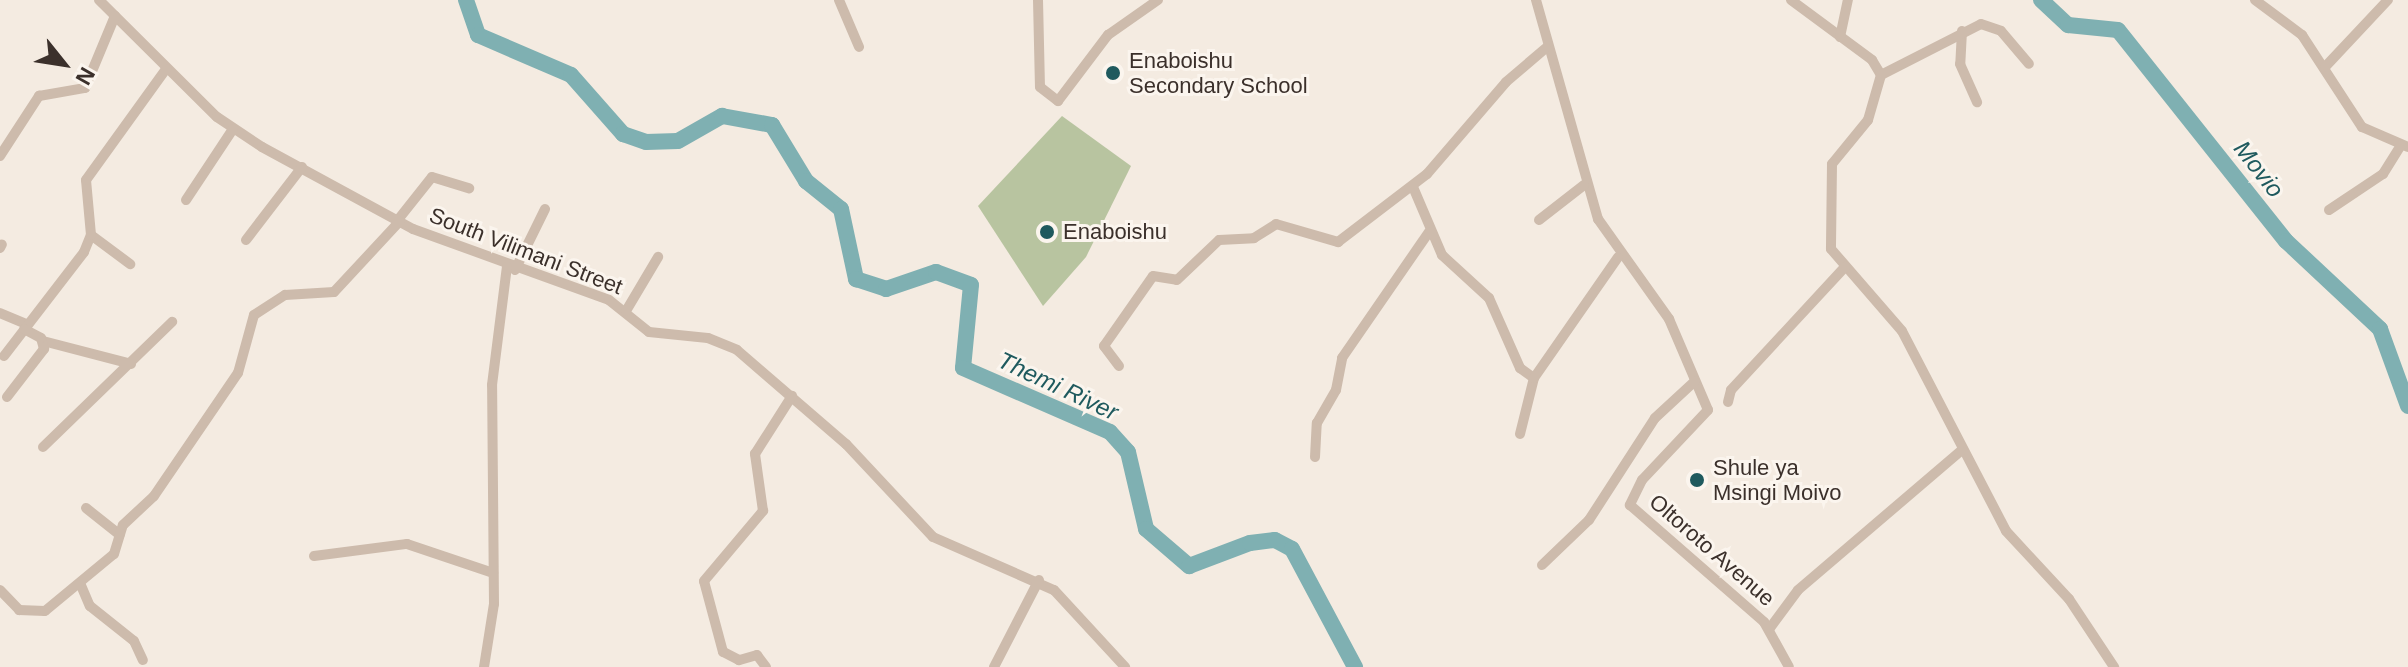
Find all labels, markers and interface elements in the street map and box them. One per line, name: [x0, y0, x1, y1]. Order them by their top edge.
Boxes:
north arrow: [24, 24, 104, 104]
place label: Enaboishu Secondary School: [1129, 47, 1308, 98]
text: N: [70, 63, 100, 89]
marker: Enaboishu Secondary School: [1104, 64, 1122, 82]
water label: Movio: [2228, 135, 2290, 203]
street label: South Vilimani Street: [426, 202, 626, 300]
place label: Enaboishu: [1063, 219, 1167, 245]
marker: Enaboishu: [1038, 223, 1056, 241]
water label: Themi River: [993, 346, 1123, 426]
place label: Shule ya Msingi Moivo: [1713, 454, 1841, 506]
marker: Shule ya Msingi Moivo: [1688, 471, 1706, 489]
street label: Oltoroto Avenue: [1643, 488, 1781, 612]

